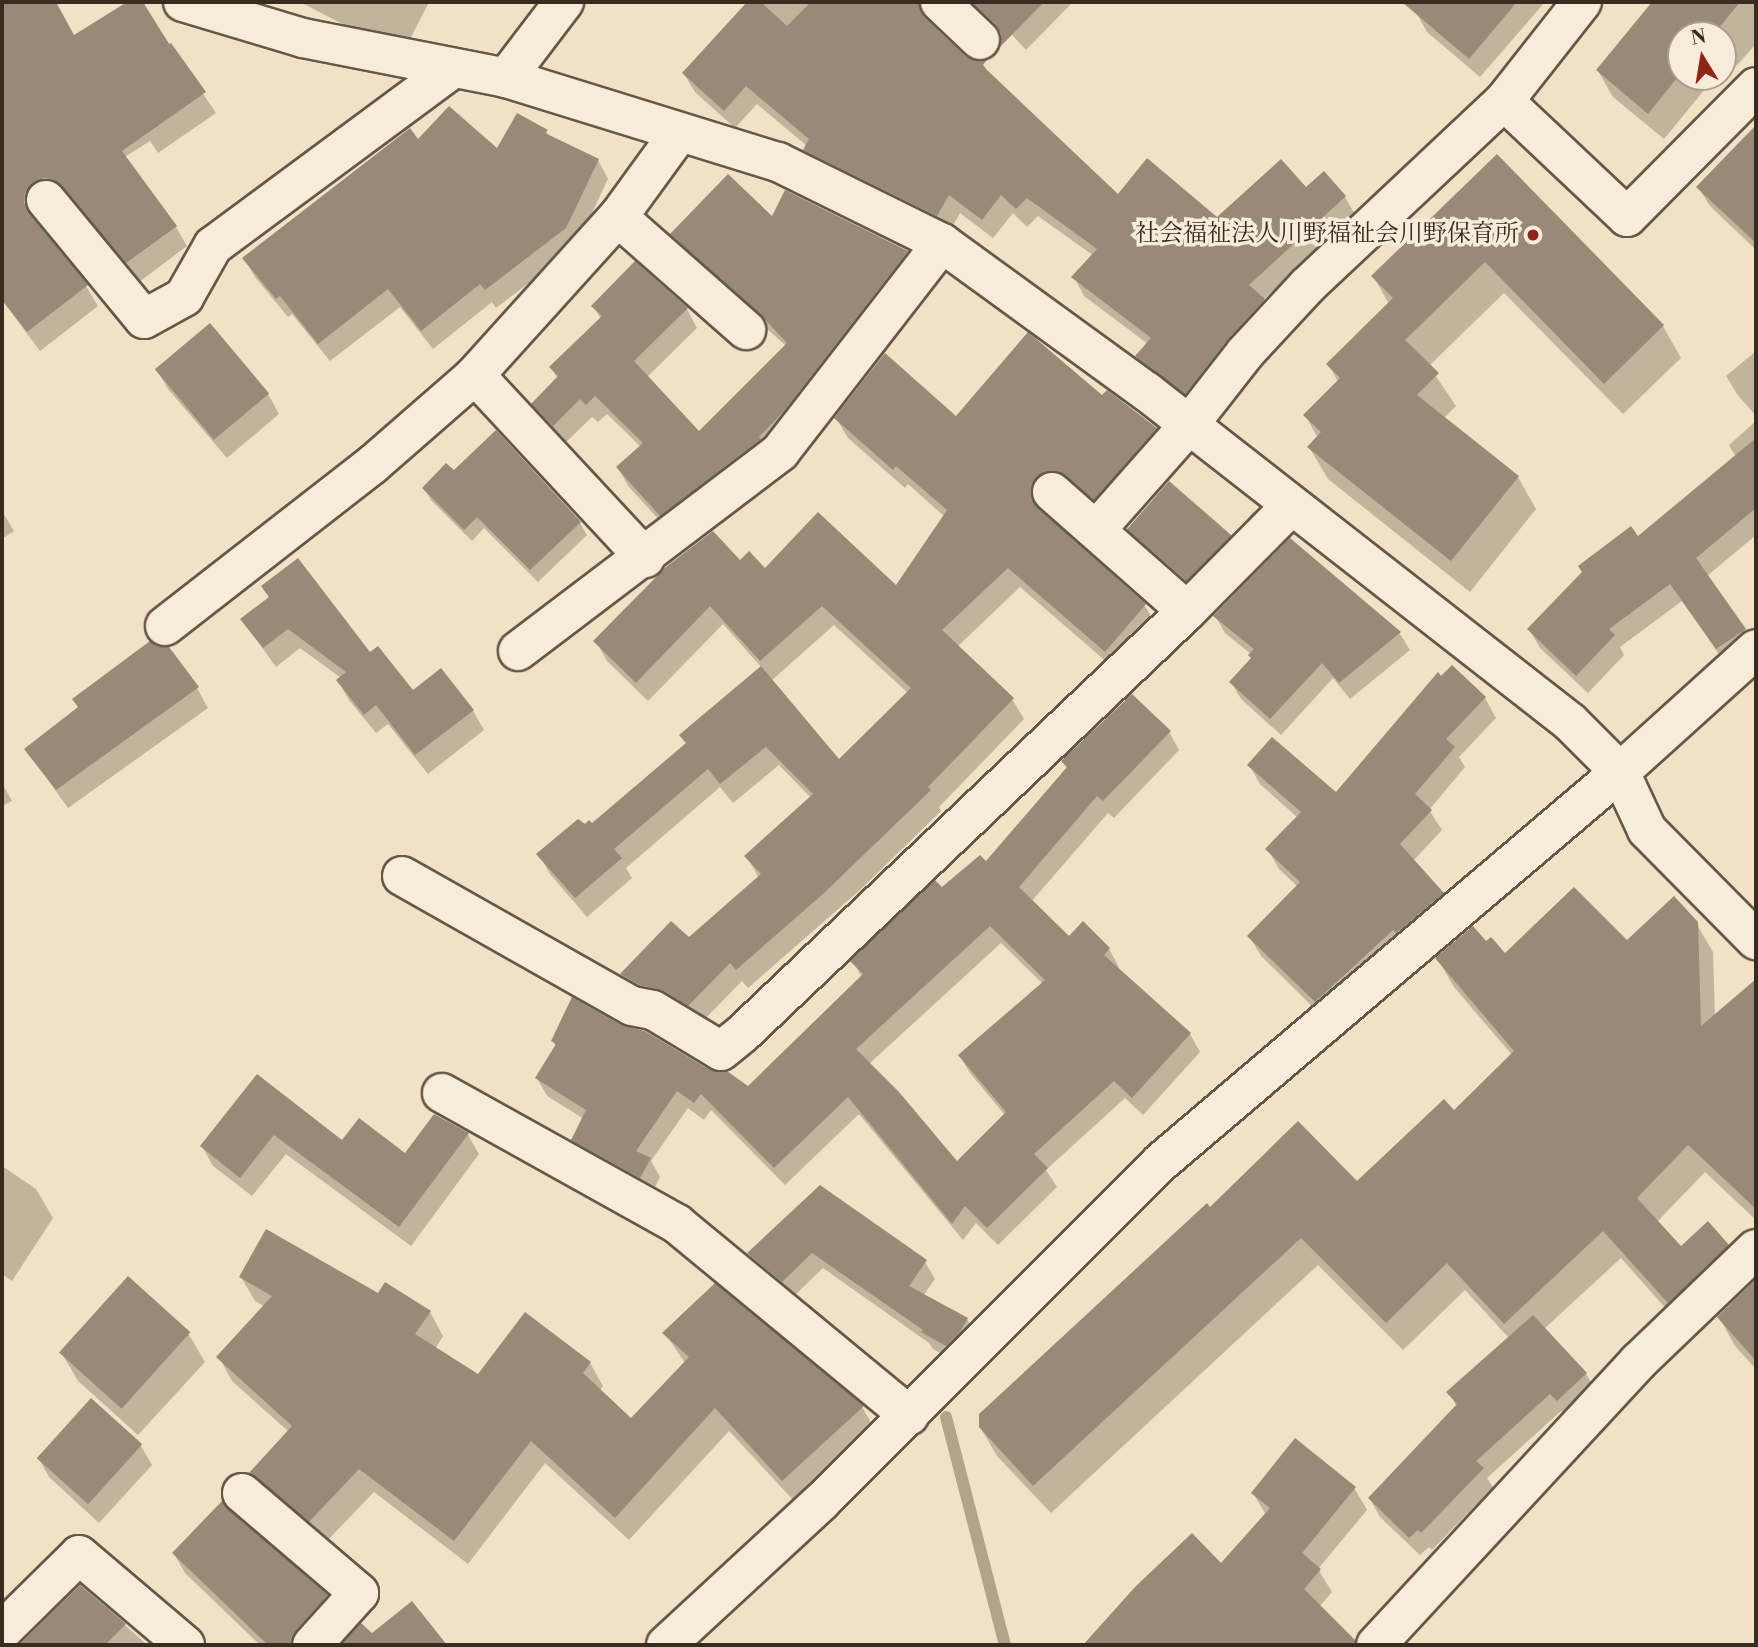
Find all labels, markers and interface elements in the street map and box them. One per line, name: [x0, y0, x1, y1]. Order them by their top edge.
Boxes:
north arrow: [1667, 21, 1737, 91]
text: N: [1689, 24, 1708, 51]
place label: 社会福祉法人川野福祉会川野保育所: [1135, 221, 1519, 249]
marker: 社会福祉法人川野福祉会川野保育所: [1525, 227, 1541, 243]

